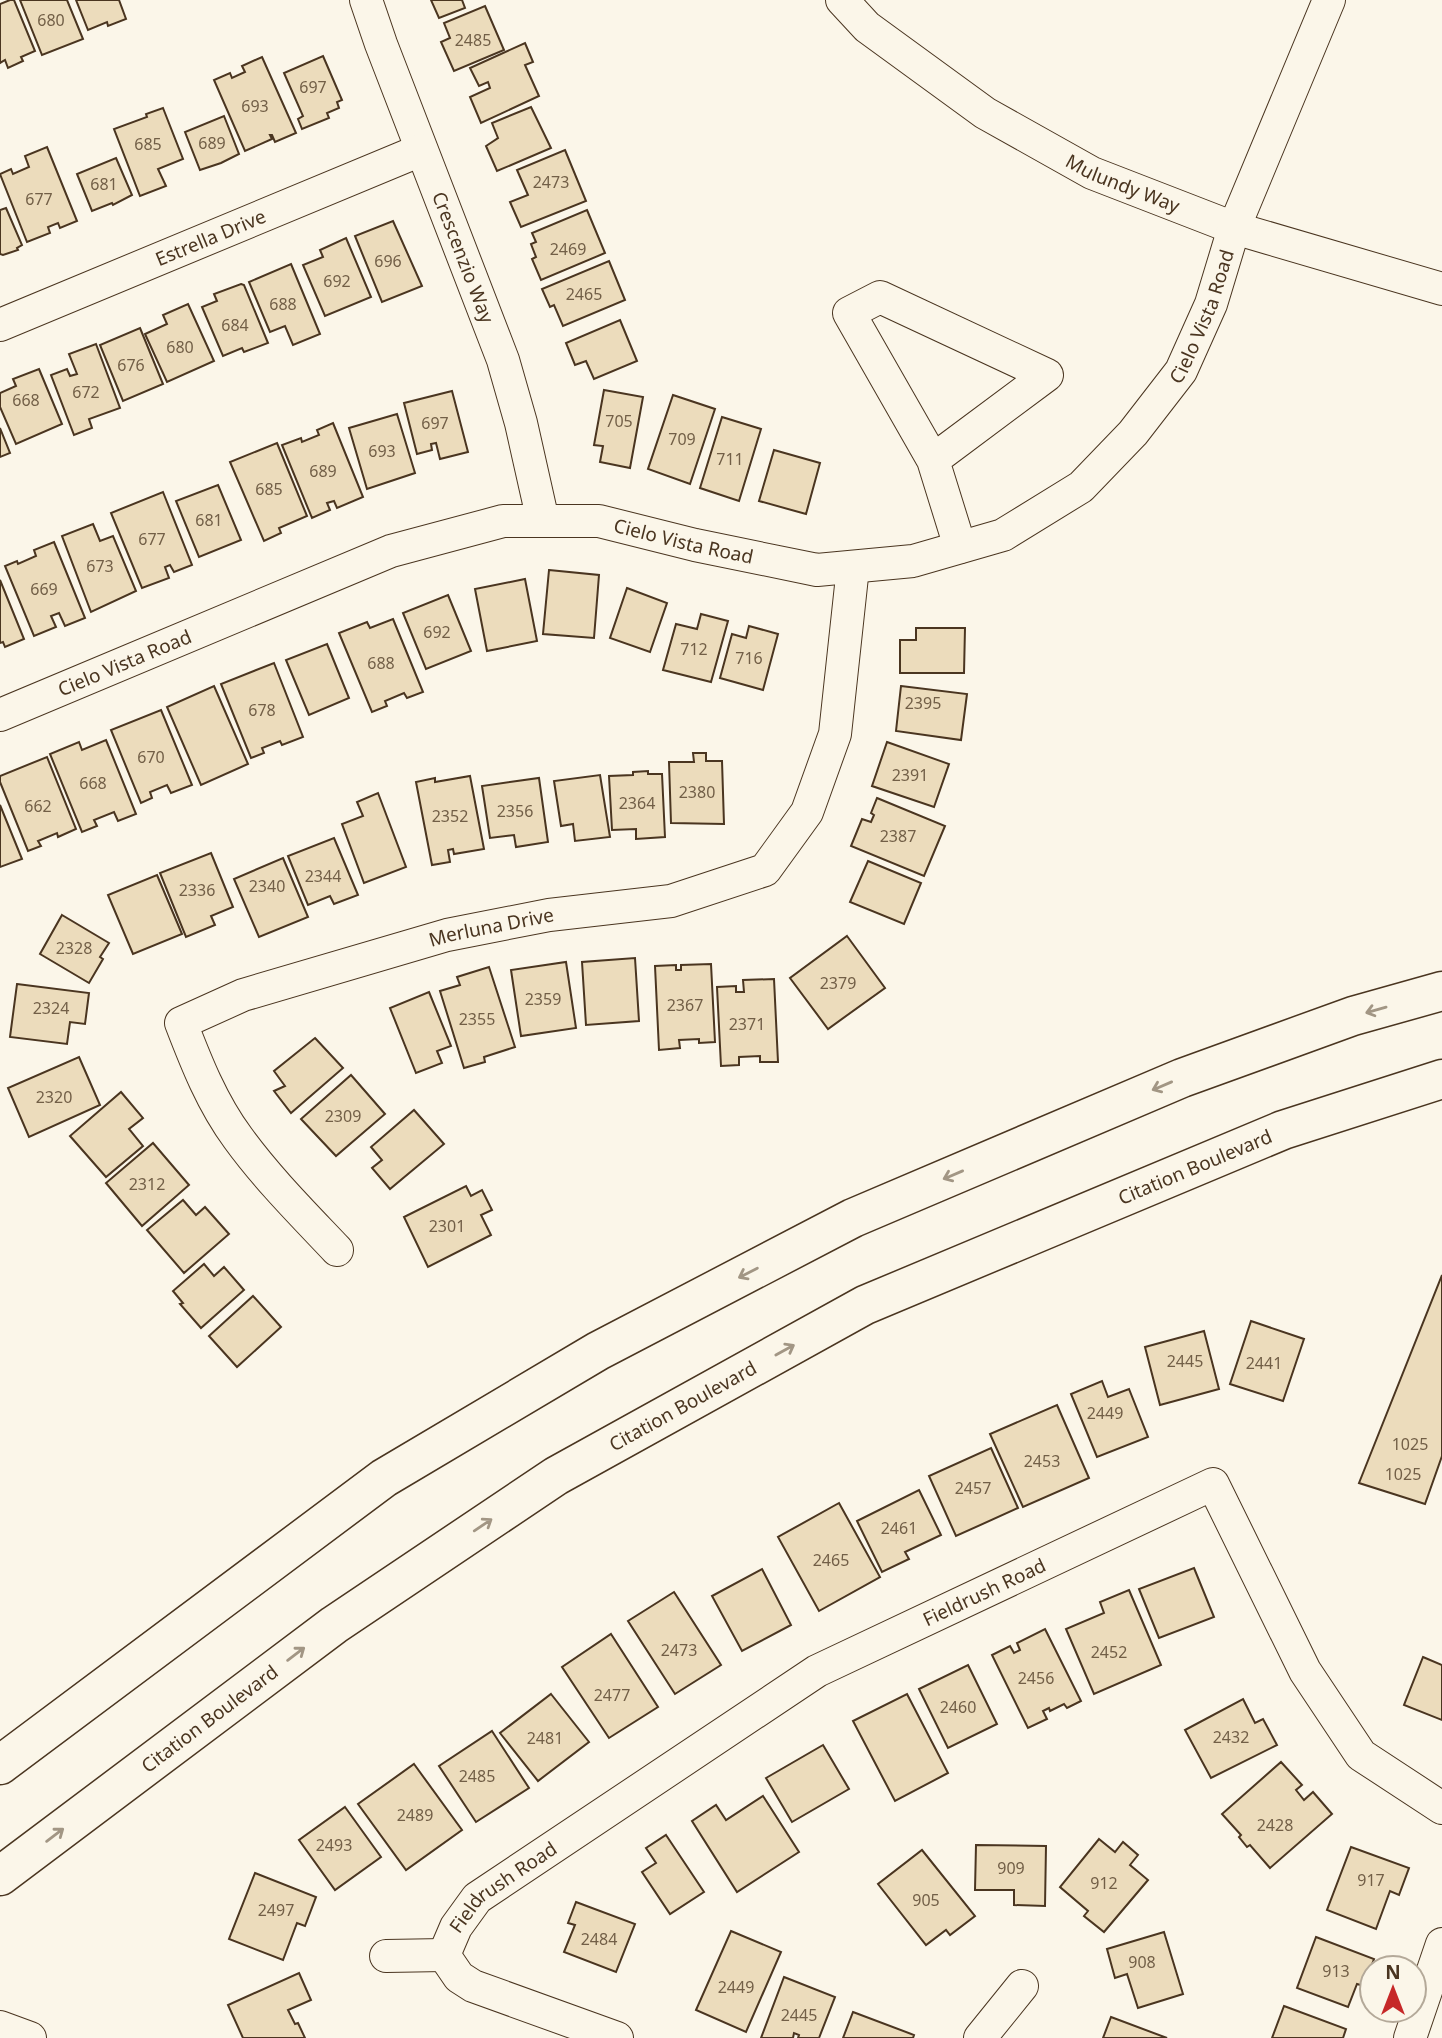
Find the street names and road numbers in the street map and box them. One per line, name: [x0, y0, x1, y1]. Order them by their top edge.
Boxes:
street label: Mulundy Way: [1061, 148, 1184, 219]
street label: Crescenzio Way: [426, 188, 501, 327]
street label: Estrella Drive: [151, 203, 270, 272]
street label: Cielo Vista Road: [1163, 246, 1240, 389]
street label: Cielo Vista Road: [611, 512, 756, 570]
street label: Cielo Vista Road: [54, 623, 195, 702]
street label: Merluna Drive: [426, 901, 556, 953]
street label: Citation Boulevard: [1114, 1123, 1276, 1211]
street label: Citation Boulevard: [604, 1355, 761, 1457]
street label: Fieldrush Road: [918, 1552, 1050, 1632]
street label: Citation Boulevard: [136, 1659, 283, 1778]
street label: Fieldrush Road: [443, 1835, 562, 1938]

